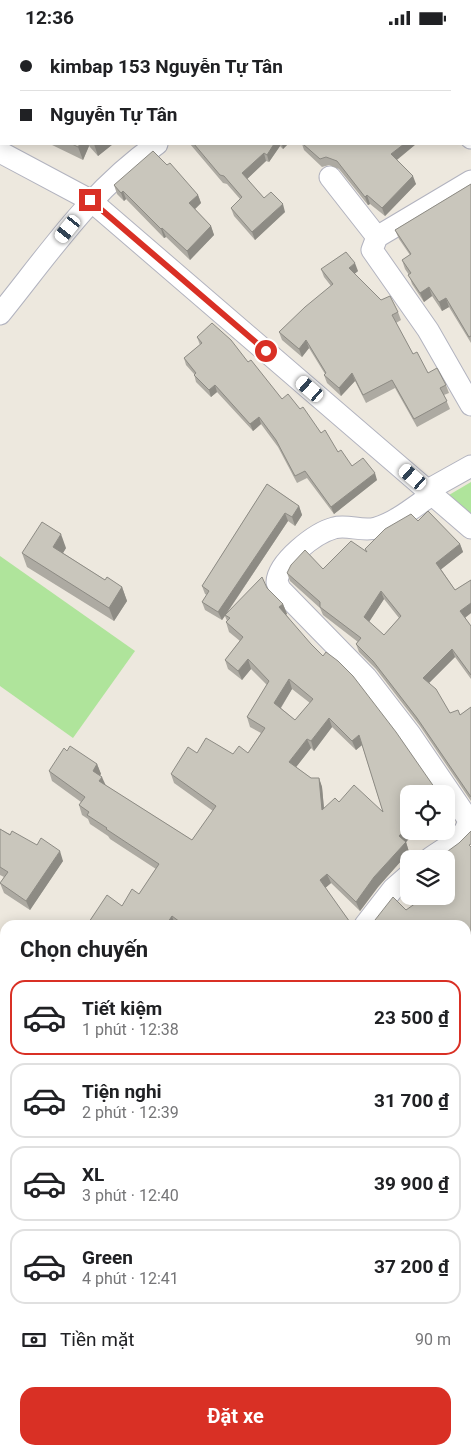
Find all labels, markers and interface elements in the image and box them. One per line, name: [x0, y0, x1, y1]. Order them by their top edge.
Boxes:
text: 12:36: [25, 6, 74, 29]
text: kimbap 153 Nguyễn Tự Tân: [50, 55, 283, 78]
text: Nguyễn Tự Tân: [50, 103, 178, 126]
route end: [79, 189, 101, 211]
car: [52, 213, 83, 245]
route start: [255, 340, 277, 362]
car: [293, 373, 326, 405]
car: [396, 461, 429, 493]
map controls: [400, 785, 455, 905]
button: locate: [400, 785, 455, 840]
button: layers: [400, 850, 455, 905]
text: Chọn chuyến: [20, 937, 148, 962]
icon: car: [22, 995, 67, 1040]
text: Tiết kiệm: [82, 997, 162, 1020]
text: 23 500 ₫: [374, 1006, 449, 1029]
text: 1 phút · 12:38: [82, 1020, 179, 1039]
icon: car: [22, 1078, 67, 1123]
text: Tiện nghi: [82, 1080, 162, 1103]
text: 31 700 ₫: [374, 1089, 449, 1112]
text: 2 phút · 12:39: [82, 1103, 179, 1122]
icon: car: [22, 1161, 67, 1206]
text: XL: [82, 1163, 104, 1186]
text: 39 900 ₫: [374, 1172, 449, 1195]
text: 3 phút · 12:40: [82, 1186, 179, 1205]
icon: car: [22, 1244, 67, 1289]
text: Green: [82, 1246, 133, 1269]
text: 37 200 ₫: [374, 1255, 449, 1278]
text: 4 phút · 12:41: [82, 1269, 179, 1288]
icon: cash: [20, 1326, 48, 1354]
text: Tiền mặt: [60, 1328, 134, 1351]
text: 90 m: [415, 1330, 451, 1349]
button: Đặt xe: [20, 1387, 451, 1445]

